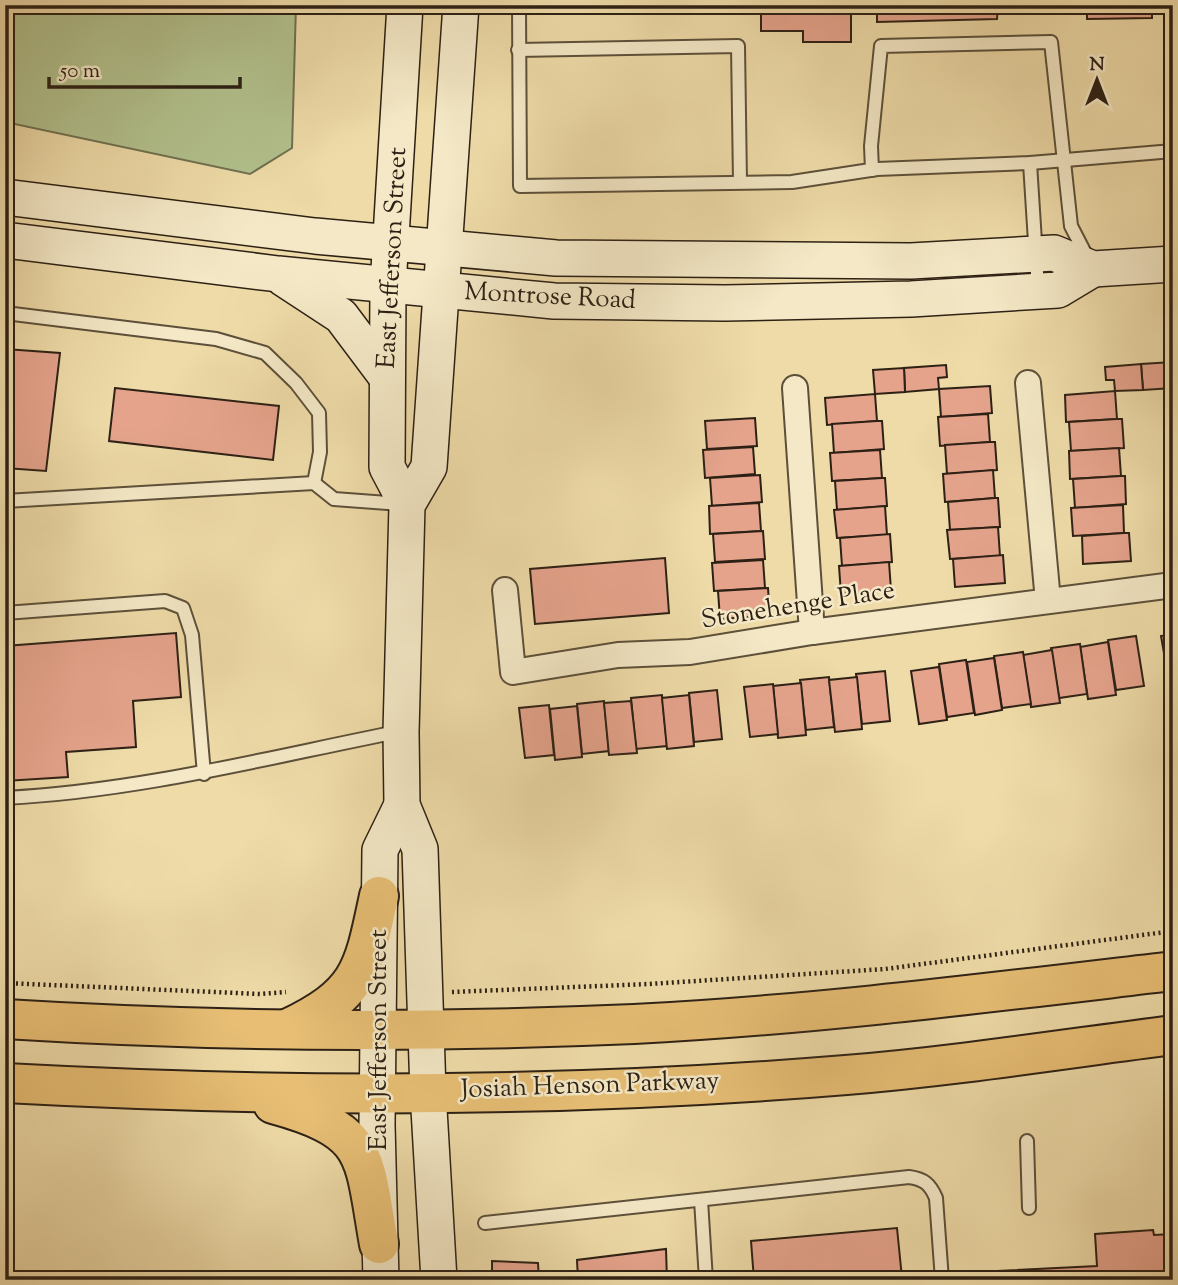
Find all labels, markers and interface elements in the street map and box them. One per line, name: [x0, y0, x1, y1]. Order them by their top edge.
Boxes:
scale bar: [49, 46, 240, 90]
north arrow: [1062, 46, 1132, 116]
text: N: [1089, 52, 1105, 79]
text: 50 m: [59, 57, 100, 87]
street label: East Jefferson Street: [369, 146, 417, 370]
street label: Montrose Road: [463, 274, 637, 320]
street label: Stonehenge Place: [699, 572, 897, 640]
street label: East Jefferson Street: [361, 929, 398, 1151]
street label: Josiah Henson Parkway: [458, 1063, 720, 1109]

